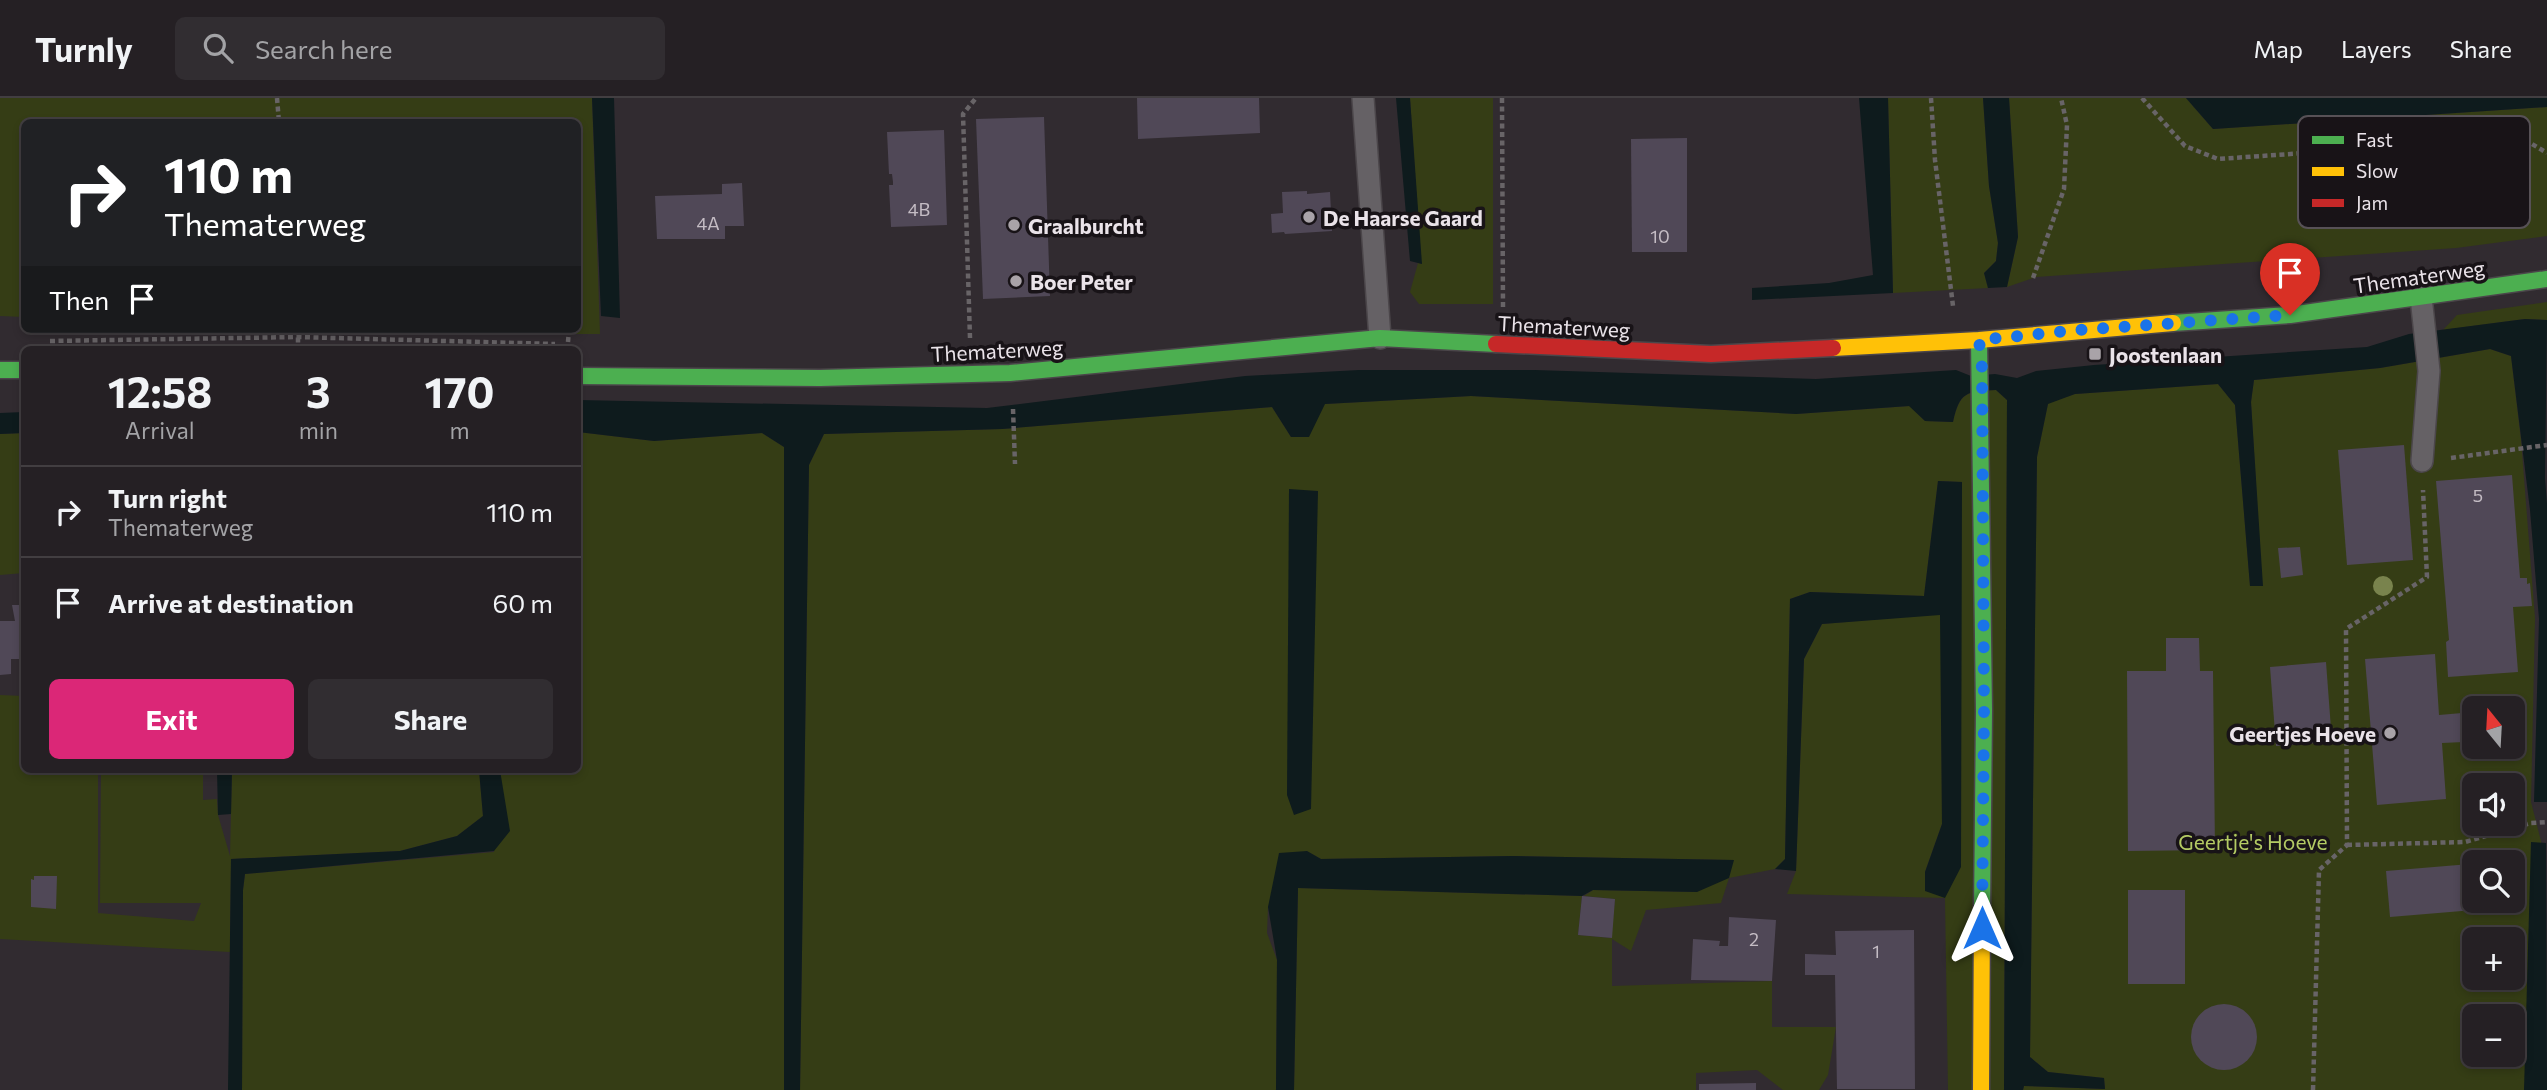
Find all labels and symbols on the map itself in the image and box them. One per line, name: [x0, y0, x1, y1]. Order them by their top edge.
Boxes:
legend: [2298, 116, 2530, 228]
text: Fast: [2356, 128, 2393, 151]
text: Slow: [2356, 159, 2398, 182]
text: Jam: [2356, 191, 2388, 214]
house number: 4B: [908, 198, 930, 220]
place label: De Haarse Gaard: [1323, 205, 1483, 230]
marker: De Haarse Gaard: [1301, 209, 1317, 225]
house number: 4A: [696, 212, 720, 234]
place label: Graalburcht: [1028, 213, 1144, 238]
marker: Graalburcht: [1006, 217, 1022, 233]
house number: 10: [1650, 225, 1670, 247]
pin: [2260, 243, 2320, 315]
street label: Thematerweg: [2352, 254, 2486, 298]
place label: Boer Peter: [1030, 269, 1133, 294]
marker: Boer Peter: [1008, 273, 1024, 289]
street label: Thematerweg: [1497, 310, 1631, 342]
street label: Thematerweg: [930, 334, 1064, 366]
place label: Joostenlaan: [2109, 342, 2222, 367]
marker: Joostenlaan: [2087, 346, 2103, 362]
house number: 5: [2473, 484, 2483, 506]
north arrow: [2462, 696, 2525, 760]
place label: Geertjes Hoeve: [2229, 721, 2376, 746]
marker: Geertjes Hoeve: [2382, 725, 2398, 741]
park label: Geertje's Hoeve: [2178, 829, 2328, 854]
position arrow: [1945, 891, 2019, 965]
house number: 2: [1749, 928, 1759, 950]
house number: 1: [1872, 940, 1880, 962]

